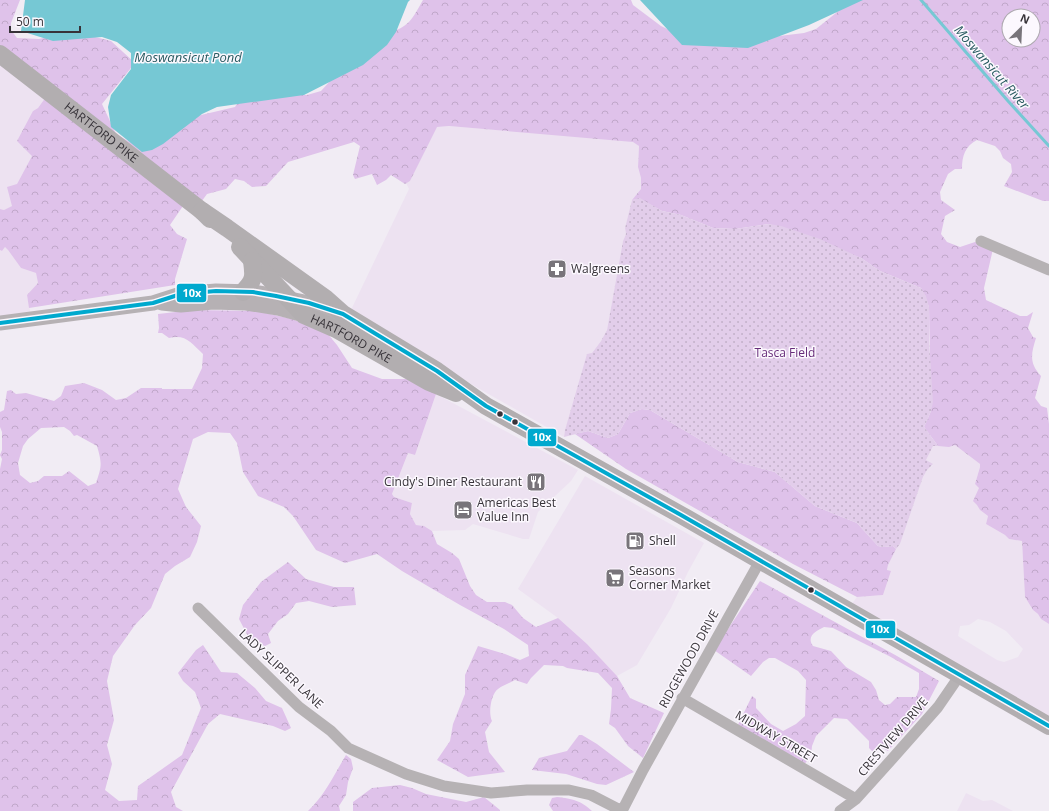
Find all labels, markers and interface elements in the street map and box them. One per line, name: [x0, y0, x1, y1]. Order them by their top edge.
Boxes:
scale bar: [10, 8, 80, 34]
north arrow: [1001, 8, 1041, 48]
text: N: [1018, 10, 1032, 27]
text: 50 m: [16, 13, 44, 30]
water label: Moswansicut River: [950, 21, 1034, 114]
water label: Moswansicut Pond: [134, 48, 242, 66]
street label: HARTFORD PIKE: [61, 98, 142, 166]
pharmacy icon: Walgreens: [546, 258, 568, 280]
place label: Walgreens: [571, 260, 630, 277]
line badge: 10x: [176, 283, 207, 303]
text: 10x: [183, 285, 202, 300]
street label: HARTFORD PIKE: [308, 310, 395, 367]
park label: Tasca Field: [755, 344, 815, 361]
unlabelled marker: [495, 409, 505, 419]
unlabelled marker: [510, 417, 520, 427]
line badge: 10x: [527, 428, 557, 447]
text: 10x: [533, 429, 552, 444]
restaurant icon: Cindy's Diner Restaurant: [525, 471, 547, 493]
place label: Cindy's Diner Restaurant: [384, 473, 522, 490]
place label: Americas Best Value Inn: [477, 494, 556, 525]
hotel icon: Americas Best Value Inn: [452, 499, 474, 521]
fuel station icon: Shell: [624, 530, 646, 552]
place label: Shell: [649, 532, 676, 549]
place label: Seasons Corner Market: [629, 562, 711, 593]
supermarket icon: Seasons Corner Market: [604, 567, 626, 589]
unlabelled marker: [806, 585, 816, 595]
street label: RIDGEWOOD DRIVE: [655, 607, 723, 711]
line badge: 10x: [865, 620, 896, 639]
text: 10x: [871, 621, 890, 636]
street label: LADY SLIPPER LANE: [235, 625, 327, 712]
street label: CRESTVIEW DRIVE: [854, 694, 932, 780]
street label: MIDWAY STREET: [732, 706, 821, 767]

